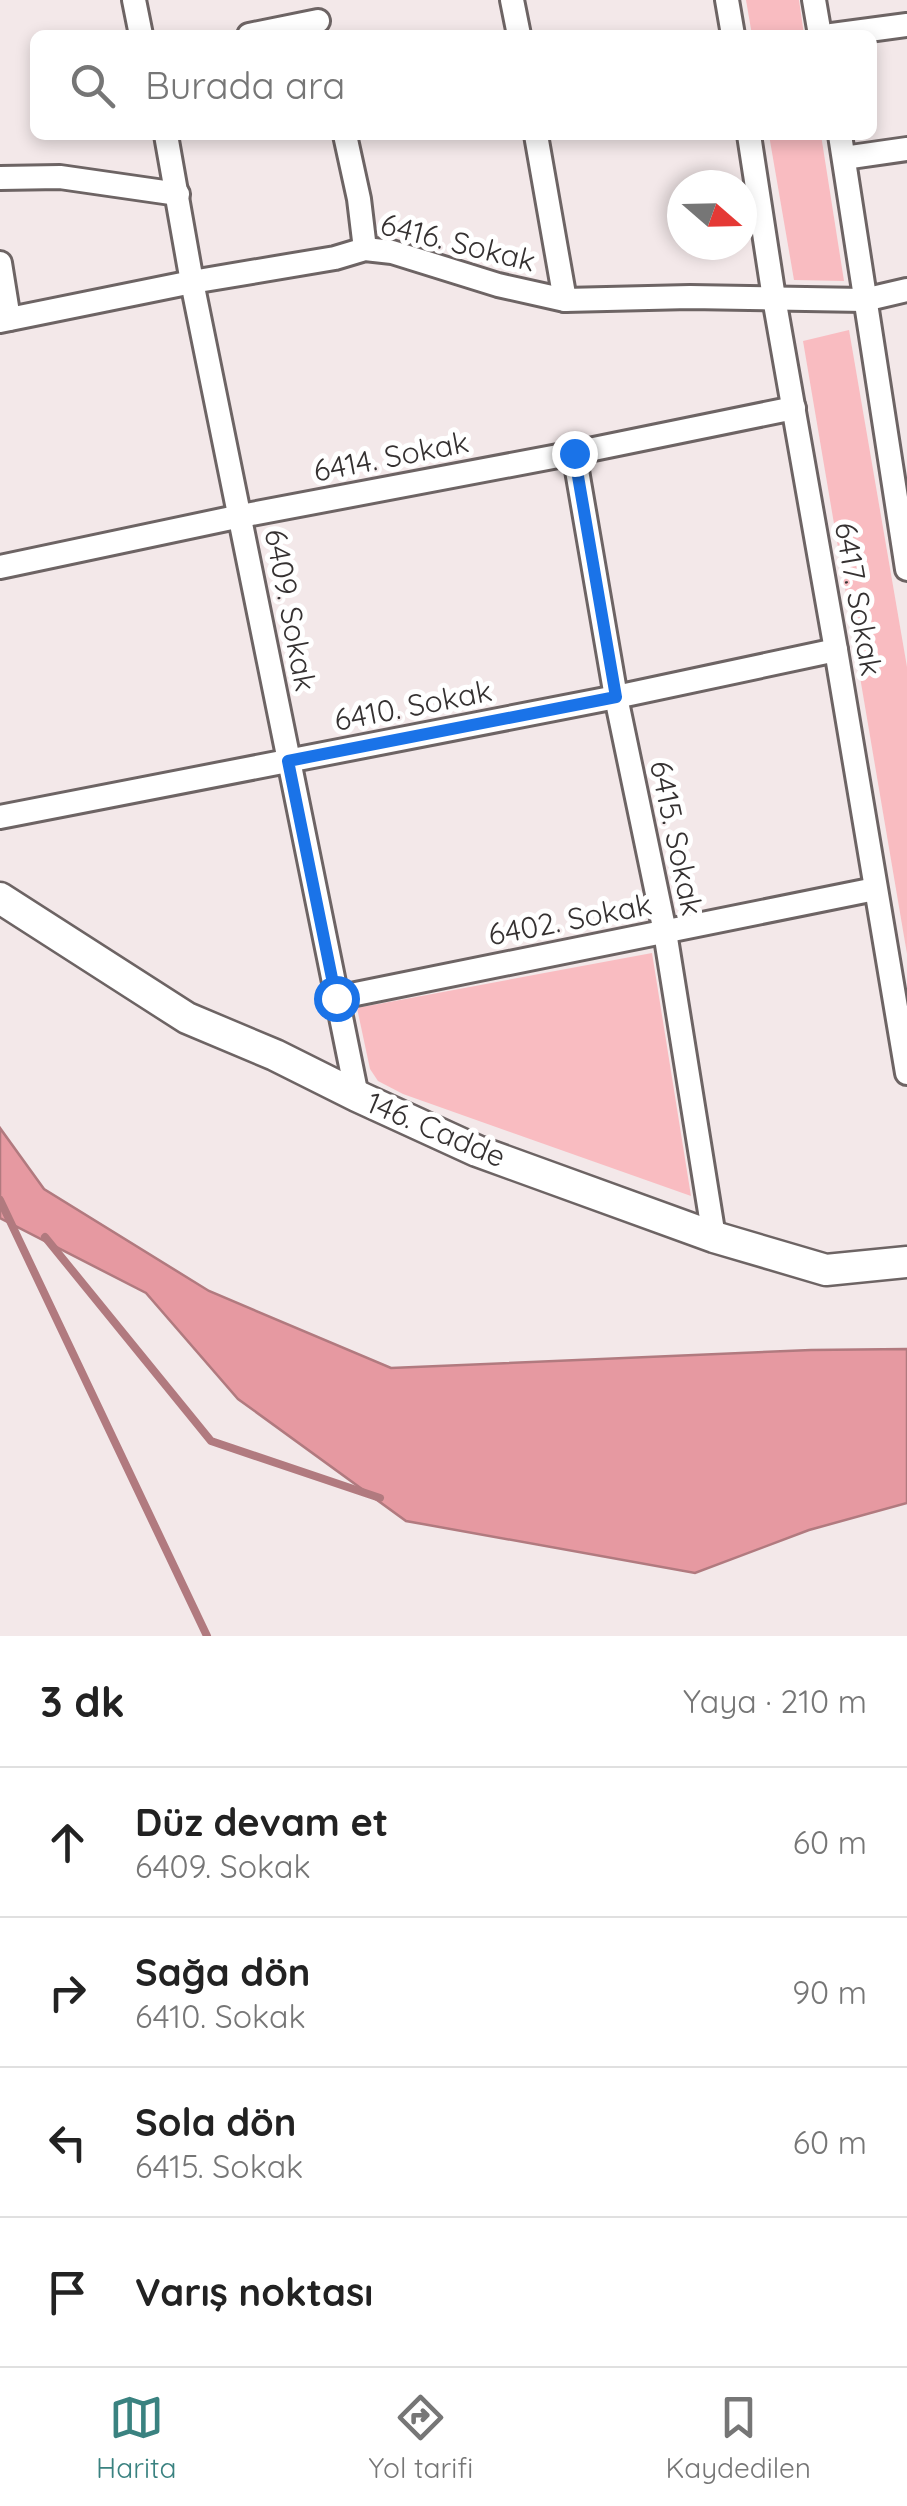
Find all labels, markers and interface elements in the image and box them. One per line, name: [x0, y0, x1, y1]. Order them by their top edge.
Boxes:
search box: [30, 30, 877, 140]
icon: search: [65, 58, 120, 113]
text: Burada ara: [145, 61, 345, 109]
north arrow: [667, 170, 757, 260]
street label: 6416. Sokak: [377, 204, 540, 280]
street label: 6414. Sokak: [310, 422, 472, 490]
route end: [552, 431, 598, 477]
street label: 6417. Sokak: [827, 519, 891, 679]
street label: 6409. Sokak: [257, 525, 325, 694]
street label: 6410. Sokak: [331, 671, 495, 739]
street label: 6415. Sokak: [642, 757, 712, 919]
street label: 6402. Sokak: [485, 885, 655, 953]
route start: [314, 976, 360, 1022]
street label: 146. Cadde: [361, 1083, 512, 1175]
text: 3 dk: [40, 1675, 125, 1728]
text: Yaya · 210 m: [683, 1681, 867, 1721]
text: Düz devam et: [135, 1798, 388, 1846]
icon: ahead: [40, 1815, 95, 1870]
text: 60 m: [793, 1822, 867, 1862]
text: 6409. Sokak: [135, 1846, 311, 1886]
text: Sağa dön: [135, 1948, 311, 1996]
icon: right: [40, 1965, 95, 2020]
text: 90 m: [792, 1972, 867, 2012]
text: 6410. Sokak: [135, 1996, 306, 2036]
text: Sola dön: [135, 2098, 296, 2146]
icon: left: [40, 2115, 95, 2170]
text: 60 m: [793, 2122, 867, 2162]
text: 6415. Sokak: [135, 2146, 303, 2186]
icon: arrive: [40, 2265, 95, 2320]
text: Varış noktası: [135, 2268, 373, 2316]
tab: Harita: [96, 2390, 176, 2485]
tab: Yol tarifi: [368, 2390, 473, 2485]
tab: Kaydedilen: [665, 2390, 811, 2485]

